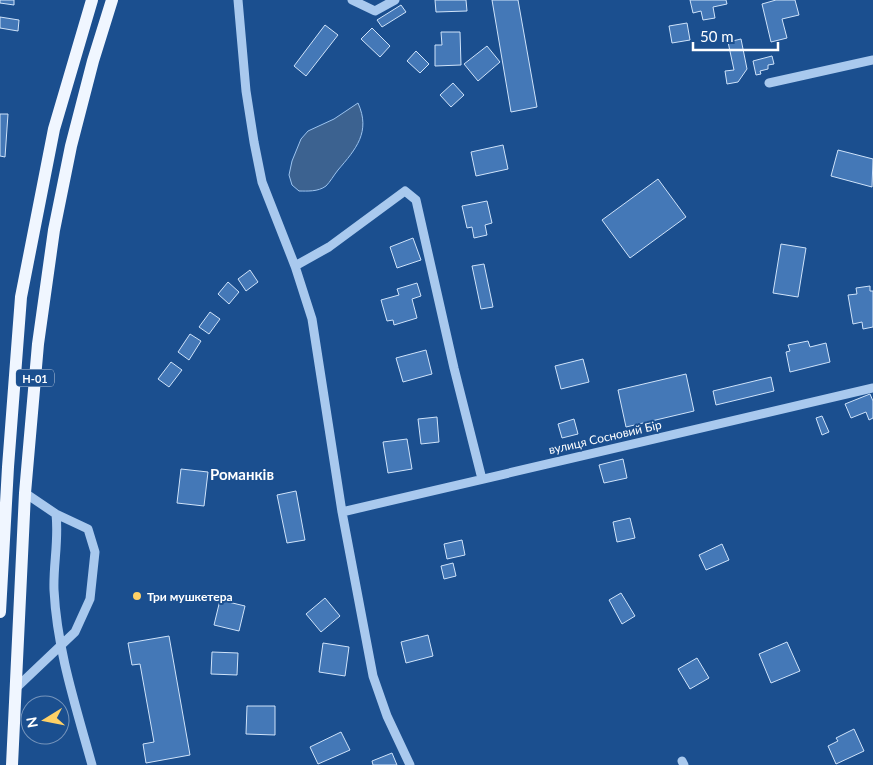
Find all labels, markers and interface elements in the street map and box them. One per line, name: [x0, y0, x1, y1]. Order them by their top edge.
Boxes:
scale bar: [693, 20, 778, 52]
text: 50 m: [700, 27, 734, 45]
road number: Н-01: [16, 369, 54, 386]
street label: вулиця Сосновий Бір: [547, 417, 663, 457]
district label: Романків: [210, 465, 274, 483]
place label: Три мушкетера: [147, 589, 233, 604]
marker: Три мушкетера: [131, 590, 143, 602]
north arrow: [20, 695, 70, 745]
text: N: [22, 716, 41, 729]

